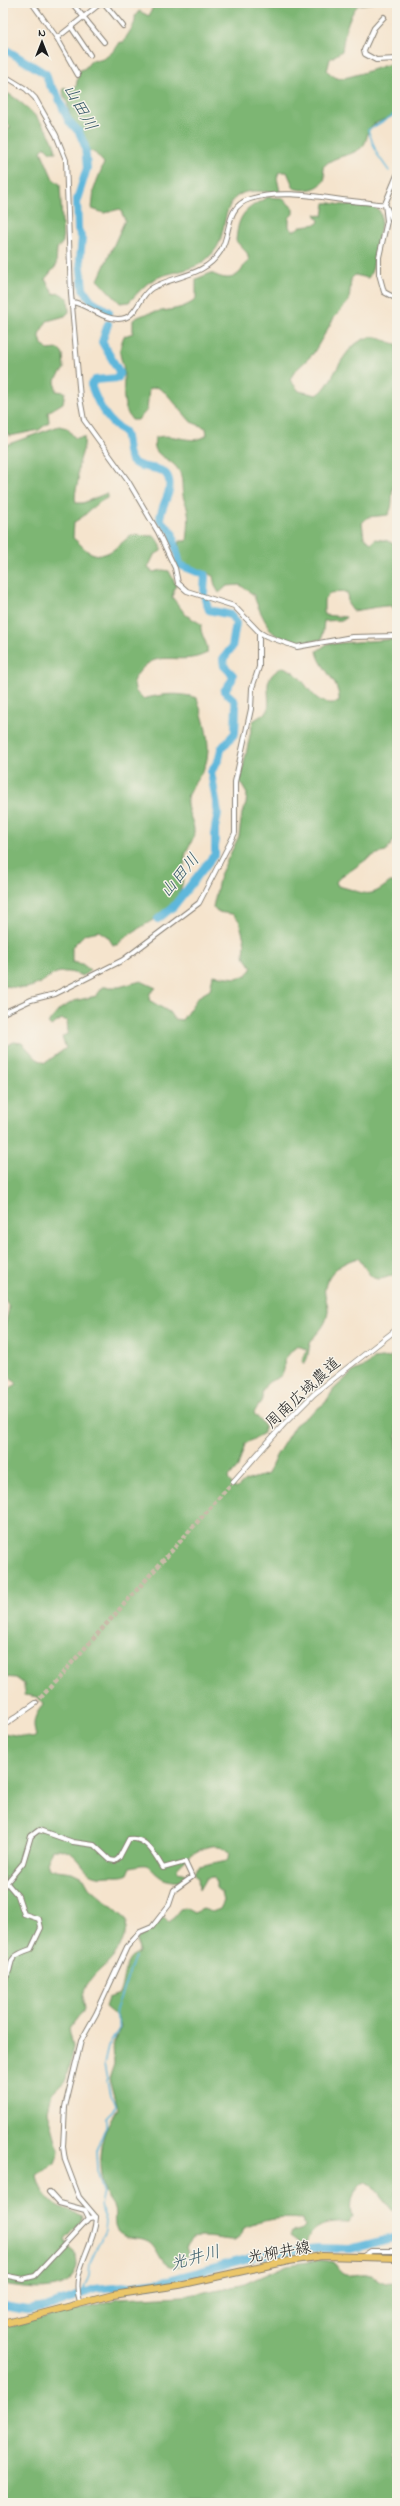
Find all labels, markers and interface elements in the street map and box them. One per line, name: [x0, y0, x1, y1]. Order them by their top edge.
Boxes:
north arrow: [22, 22, 62, 62]
text: N: [38, 25, 46, 41]
water label: 山田川: [56, 79, 103, 136]
water label: 山田川: [154, 848, 206, 904]
street label: 周南広域農道: [260, 1352, 347, 1435]
street label: 光柳井線: [246, 2236, 313, 2270]
water label: 光井川: [168, 2240, 223, 2277]

